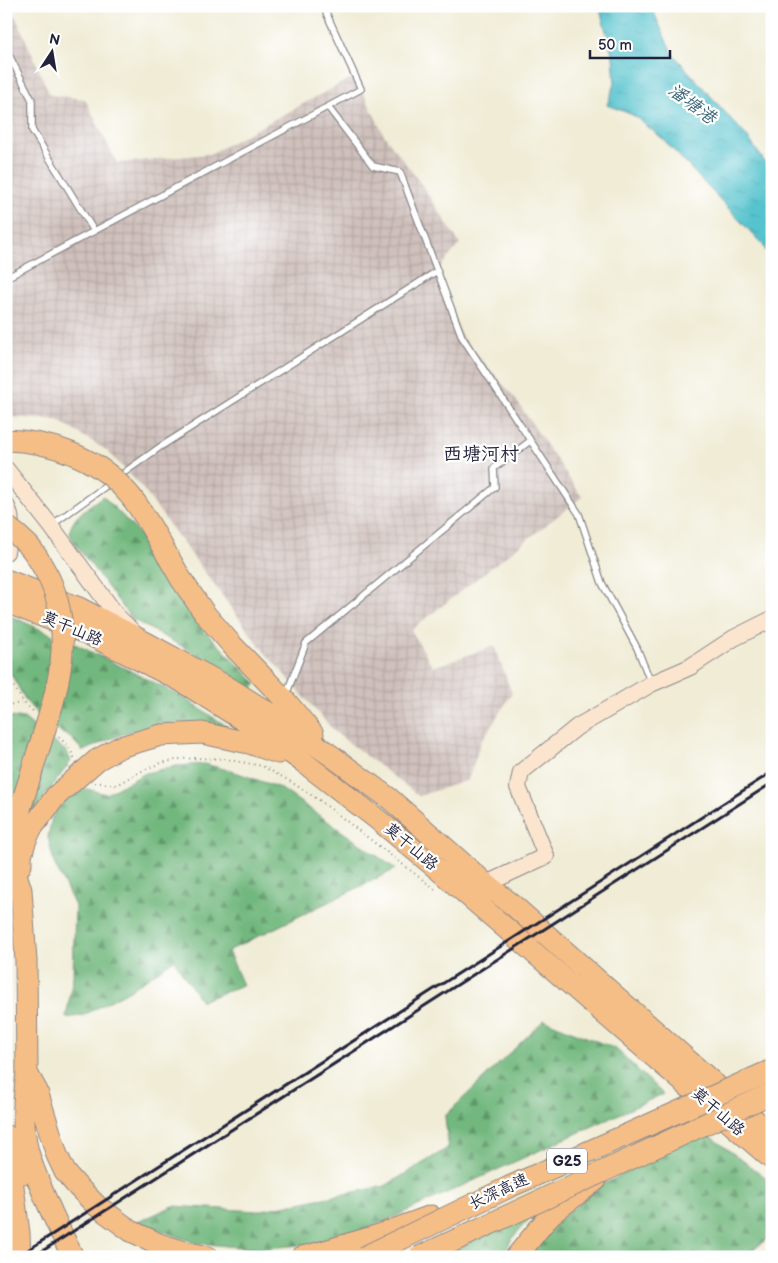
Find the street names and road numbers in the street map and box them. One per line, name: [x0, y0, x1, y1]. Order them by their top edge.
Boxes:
street label: 莫干山路: [39, 608, 105, 650]
street label: 莫干山路: [380, 819, 442, 875]
street label: 莫干山路: [688, 1084, 748, 1140]
road number: G25: [547, 1148, 587, 1174]
street label: 长深高速: [466, 1170, 532, 1214]

